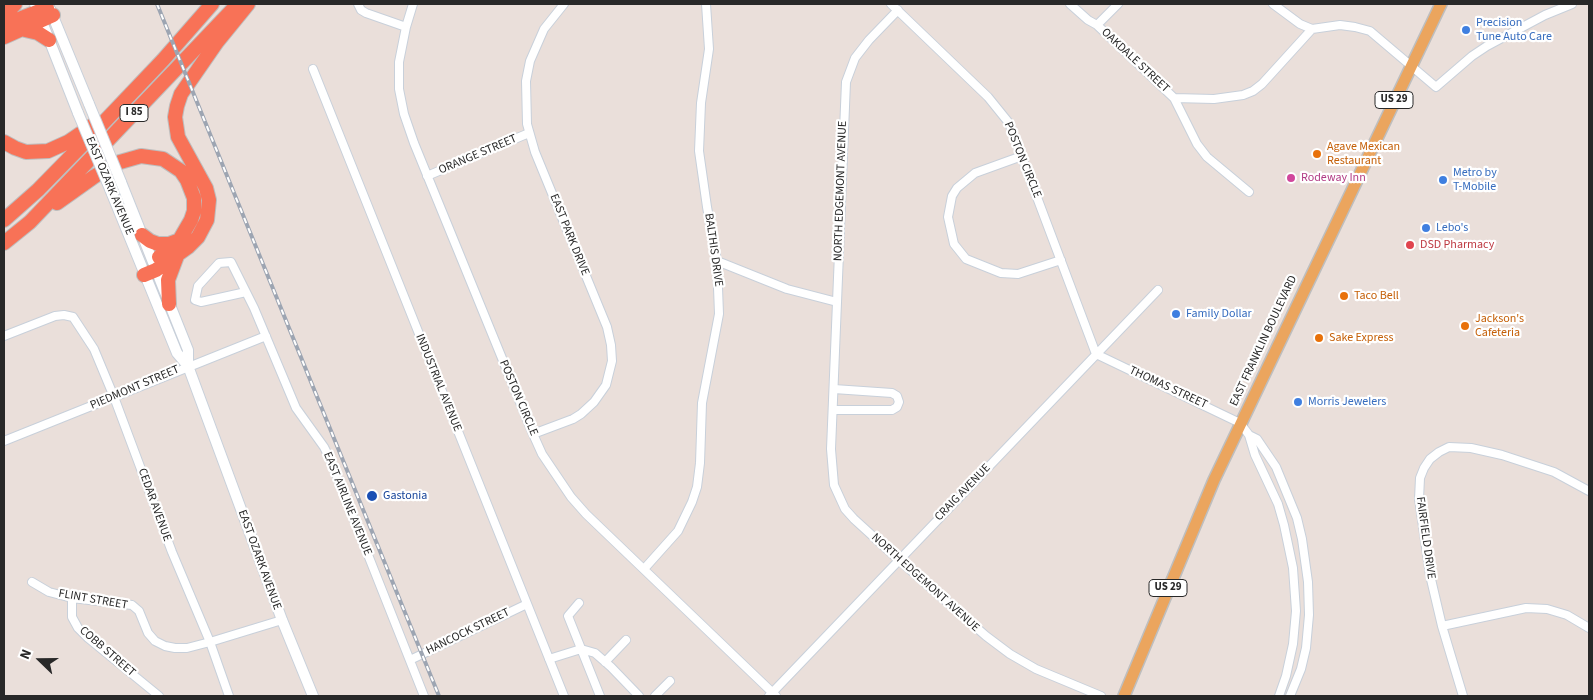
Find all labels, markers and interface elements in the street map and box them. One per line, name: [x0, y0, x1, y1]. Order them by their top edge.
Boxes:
place label: Precision Tune Auto Care: [1476, 16, 1552, 44]
marker: Precision Tune Auto Care: [1460, 24, 1472, 36]
street label: OAKDALE STREET: [1098, 26, 1172, 96]
road number: US 29: [1375, 92, 1413, 108]
road number: I 85: [120, 105, 148, 122]
street label: POSTON CIRCLE: [1000, 120, 1044, 200]
street label: NORTH EDGEMONT AVENUE: [831, 121, 851, 261]
street label: ORANGE STREET: [437, 132, 519, 178]
street label: EAST OZARK AVENUE: [82, 135, 136, 237]
place label: Agave Mexican Restaurant: [1327, 140, 1400, 168]
marker: Agave Mexican Restaurant: [1311, 148, 1323, 160]
place label: Metro by T-Mobile: [1453, 166, 1497, 194]
place label: Rodeway Inn: [1301, 171, 1366, 185]
marker: Rodeway Inn: [1285, 172, 1297, 184]
marker: Metro by T-Mobile: [1437, 174, 1449, 186]
street label: EAST PARK DRIVE: [546, 192, 592, 278]
street label: BALTHIS DRIVE: [701, 212, 725, 288]
place label: Lebo's: [1436, 221, 1468, 235]
marker: Lebo's: [1420, 222, 1432, 234]
place label: DSD Pharmacy: [1420, 238, 1494, 252]
marker: DSD Pharmacy: [1404, 239, 1416, 251]
street label: EAST FRANKLIN BOULEVARD: [1227, 273, 1301, 409]
place label: Taco Bell: [1354, 289, 1399, 303]
marker: Taco Bell: [1338, 290, 1350, 302]
place label: Family Dollar: [1186, 307, 1252, 321]
marker: Family Dollar: [1170, 308, 1182, 320]
place label: Jackson's Cafeteria: [1475, 312, 1524, 340]
marker: Jackson's Cafeteria: [1459, 320, 1471, 332]
place label: Sake Express: [1329, 331, 1394, 345]
street label: INDUSTRIAL AVENUE: [412, 332, 464, 434]
marker: Sake Express: [1313, 332, 1325, 344]
street label: POSTON CIRCLE: [496, 358, 540, 438]
street label: PIEDMONT STREET: [88, 363, 182, 413]
street label: THOMAS STREET: [1127, 364, 1209, 412]
place label: Morris Jewelers: [1308, 395, 1386, 409]
marker: Morris Jewelers: [1292, 396, 1304, 408]
street label: EAST AIRLINE AVENUE: [320, 450, 374, 558]
street label: CRAIG AVENUE: [932, 461, 994, 525]
street label: CEDAR AVENUE: [134, 466, 174, 544]
marker: Gastonia: [365, 489, 379, 503]
place label: Gastonia: [383, 489, 427, 503]
street label: FAIRFIELD DRIVE: [1412, 496, 1438, 580]
street label: EAST OZARK AVENUE: [234, 508, 284, 612]
street label: NORTH EDGEMONT AVENUE: [868, 531, 982, 635]
road number: US 29: [1149, 580, 1187, 596]
street label: FLINT STREET: [57, 587, 129, 613]
street label: HANCOCK STREET: [424, 606, 512, 658]
street label: COBB STREET: [76, 624, 138, 680]
north arrow: [15, 635, 65, 685]
text: N: [15, 646, 37, 662]

